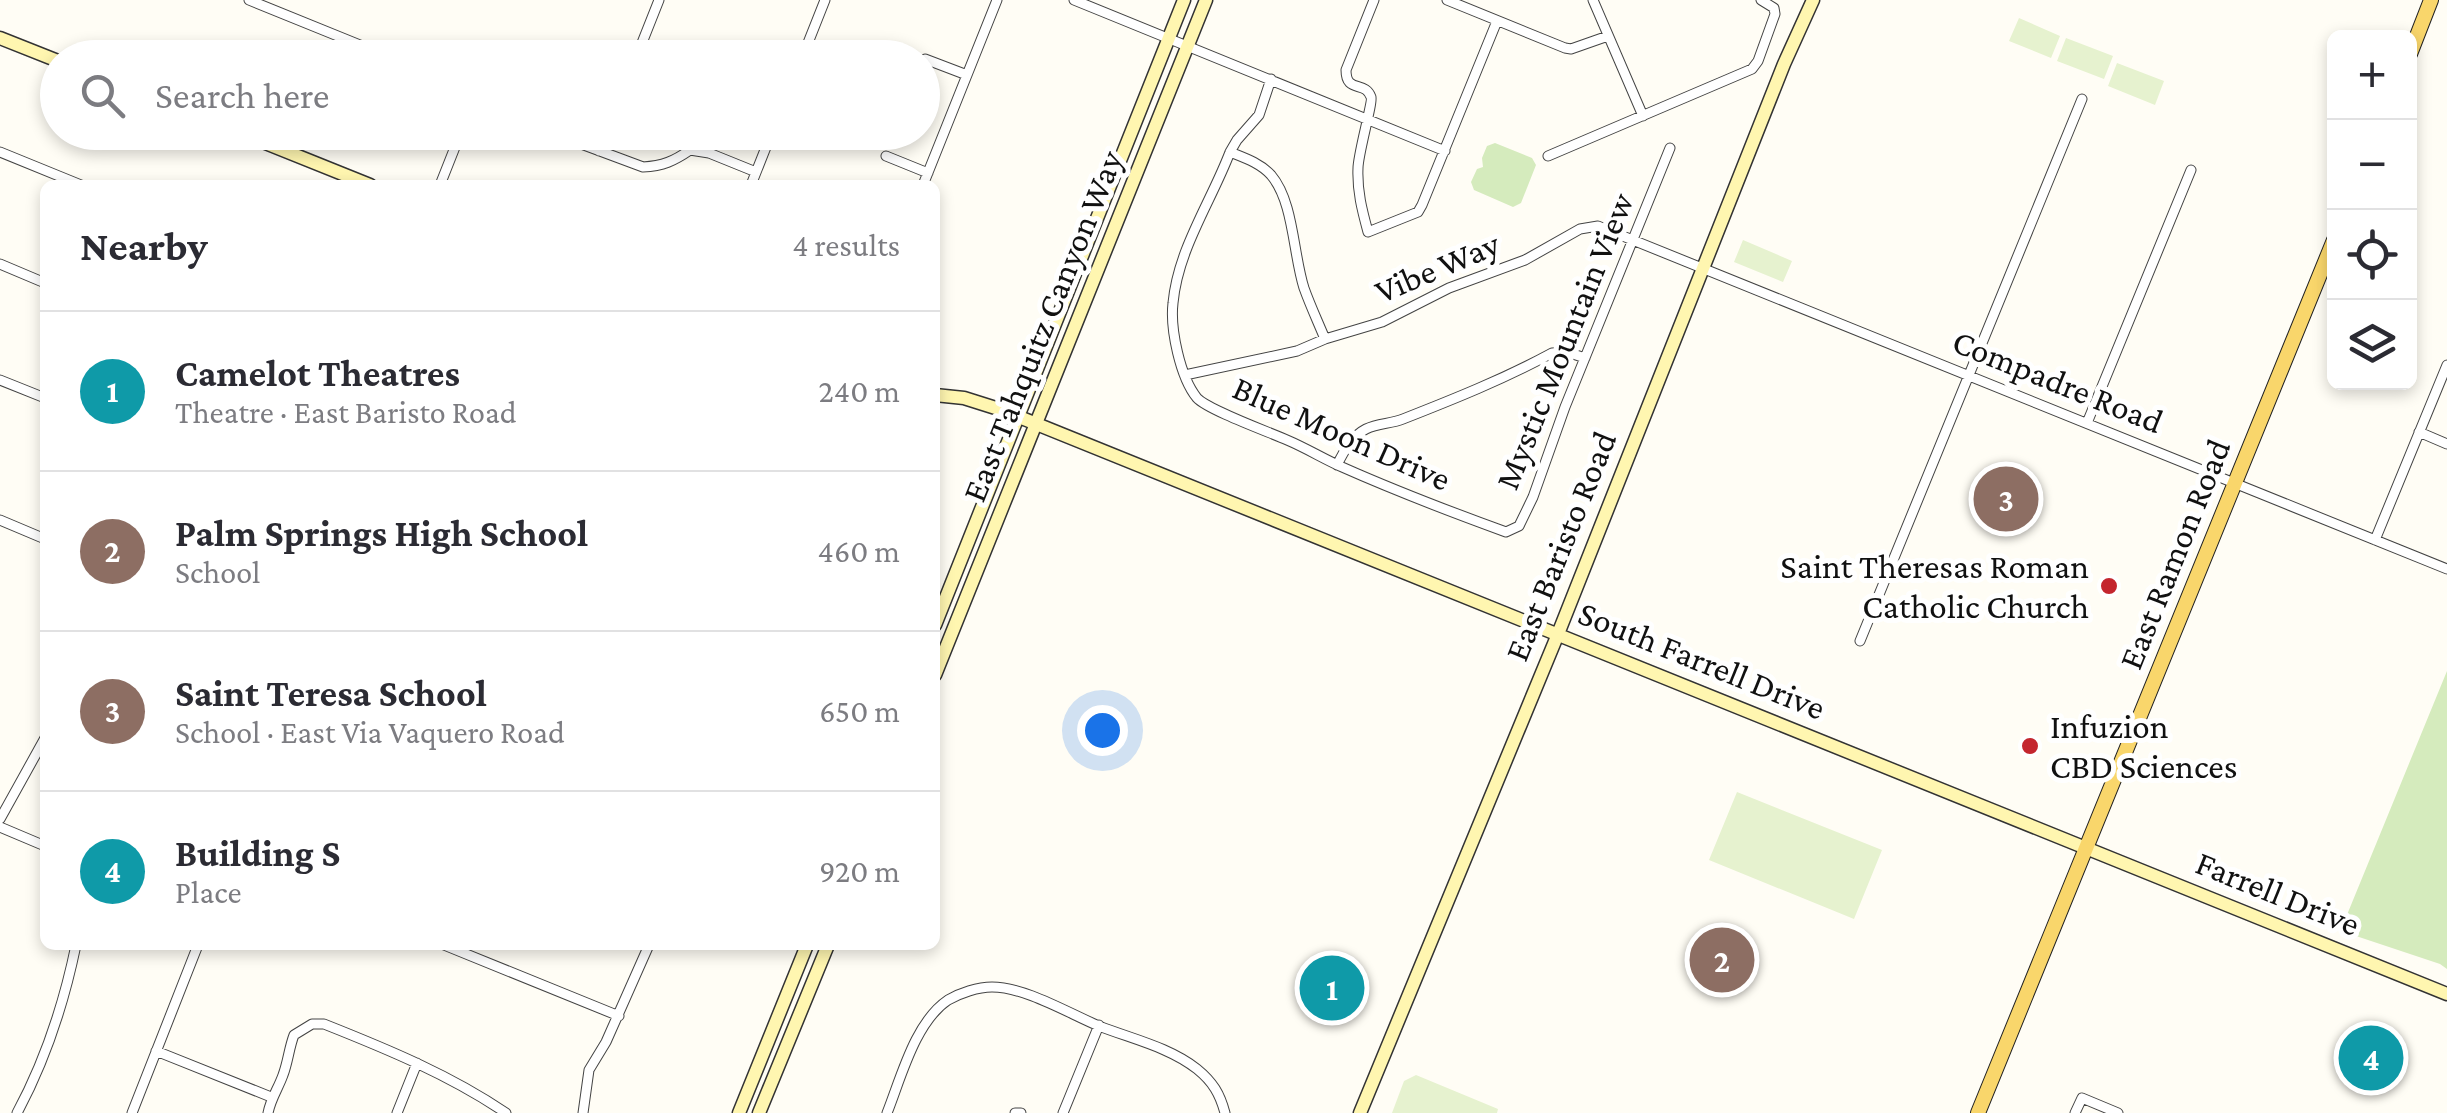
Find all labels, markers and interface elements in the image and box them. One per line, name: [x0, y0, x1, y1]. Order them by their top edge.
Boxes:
map controls: [2327, 30, 2417, 390]
button: +: [2327, 30, 2417, 120]
search box: [40, 40, 940, 150]
icon: search: [75, 68, 130, 123]
text: Search here: [155, 74, 329, 116]
button: −: [2327, 120, 2417, 210]
street label: East Tahquitz Canyon Way: [954, 144, 1131, 507]
street label: Mystic Mountain View: [1487, 187, 1642, 495]
button: locate: [2327, 210, 2417, 300]
text: Nearby: [80, 222, 208, 269]
street label: Vibe Way: [1369, 224, 1506, 311]
text: 4 results: [792, 227, 900, 263]
button: layers: [2327, 300, 2417, 390]
street label: Compadre Road: [1947, 322, 2169, 441]
text: Camelot Theatres: [175, 352, 460, 394]
street label: Blue Moon Drive: [1227, 368, 1457, 499]
text: 1: [107, 373, 118, 409]
text: 240 m: [819, 373, 900, 409]
text: Theatre · East Baristo Road: [175, 394, 517, 430]
street label: East Baristo Road: [1497, 426, 1624, 667]
street label: East Ramon Road: [2111, 434, 2238, 675]
pin: 3: [1974, 462, 2038, 536]
text: Palm Springs High School: [175, 512, 588, 554]
text: 2: [104, 533, 121, 569]
text: 460 m: [818, 533, 900, 569]
place label: Saint Theresas Roman Catholic Church: [1780, 547, 2089, 626]
text: School: [175, 554, 260, 590]
marker: Saint Theresas Roman Catholic Church: [2098, 575, 2120, 597]
street label: South Farrell Drive: [1573, 593, 1831, 728]
text: Saint Teresa School: [175, 672, 487, 714]
text: 3: [105, 693, 120, 729]
text: 650 m: [819, 693, 900, 729]
your location: [1077, 705, 1128, 756]
place label: Infuzion CBD Sciences: [2050, 707, 2237, 786]
text: School · East Via Vaquero Road: [175, 714, 565, 750]
marker: Infuzion CBD Sciences: [2019, 735, 2041, 757]
text: Building S: [175, 832, 340, 874]
street label: Farrell Drive: [2190, 843, 2365, 944]
text: 4: [104, 853, 121, 889]
text: 920 m: [819, 853, 900, 889]
text: Place: [175, 874, 241, 910]
pin: 2: [1690, 922, 1754, 998]
pin: 1: [1300, 950, 1364, 1026]
pin: 4: [2338, 1020, 2404, 1096]

